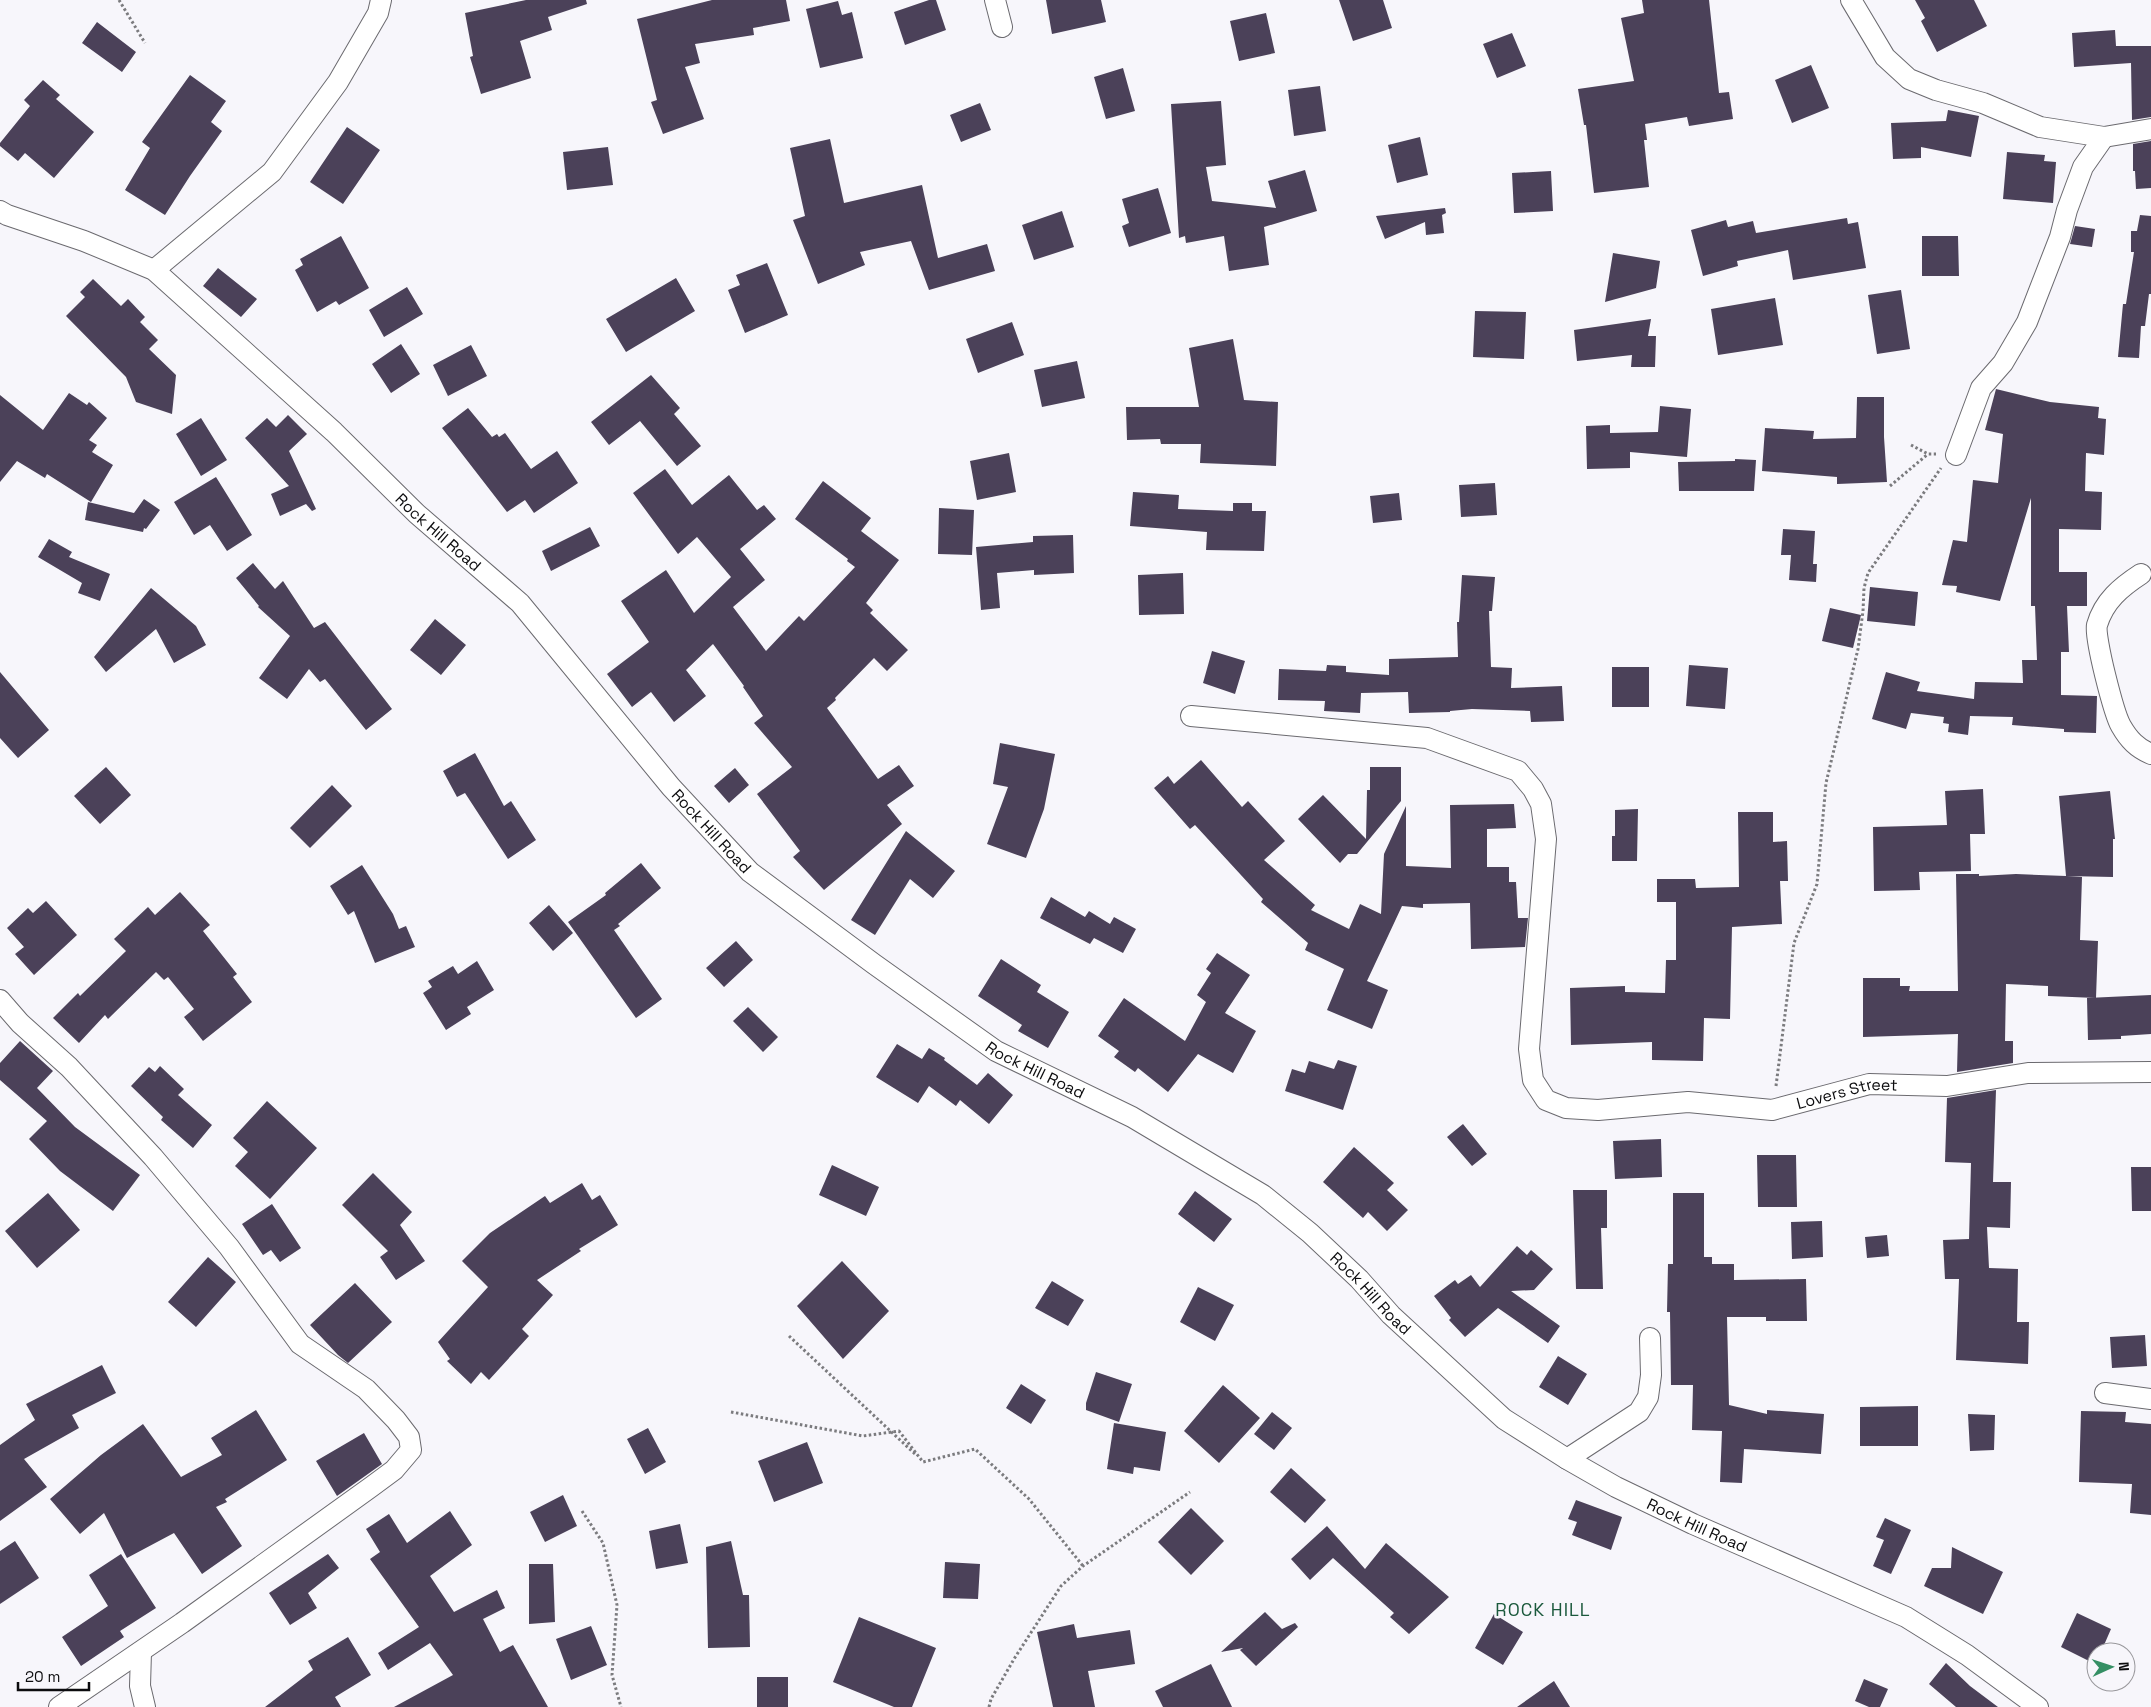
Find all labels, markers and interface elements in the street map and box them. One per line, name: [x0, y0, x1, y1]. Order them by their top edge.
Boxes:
street label: Rock Hill Road: [391, 488, 486, 576]
street label: Rock Hill Road: [667, 784, 756, 878]
street label: Rock Hill Road: [981, 1036, 1088, 1103]
street label: Lovers Street: [1794, 1073, 1898, 1114]
street label: Rock Hill Road: [1326, 1247, 1416, 1339]
street label: Rock Hill Road: [1643, 1493, 1750, 1557]
district label: ROCK HILL: [1495, 1598, 1591, 1621]
north arrow: [2086, 1642, 2136, 1692]
scale bar: [18, 1660, 89, 1692]
text: N: [2115, 1661, 2133, 1671]
text: 20 m: [25, 1667, 60, 1686]

